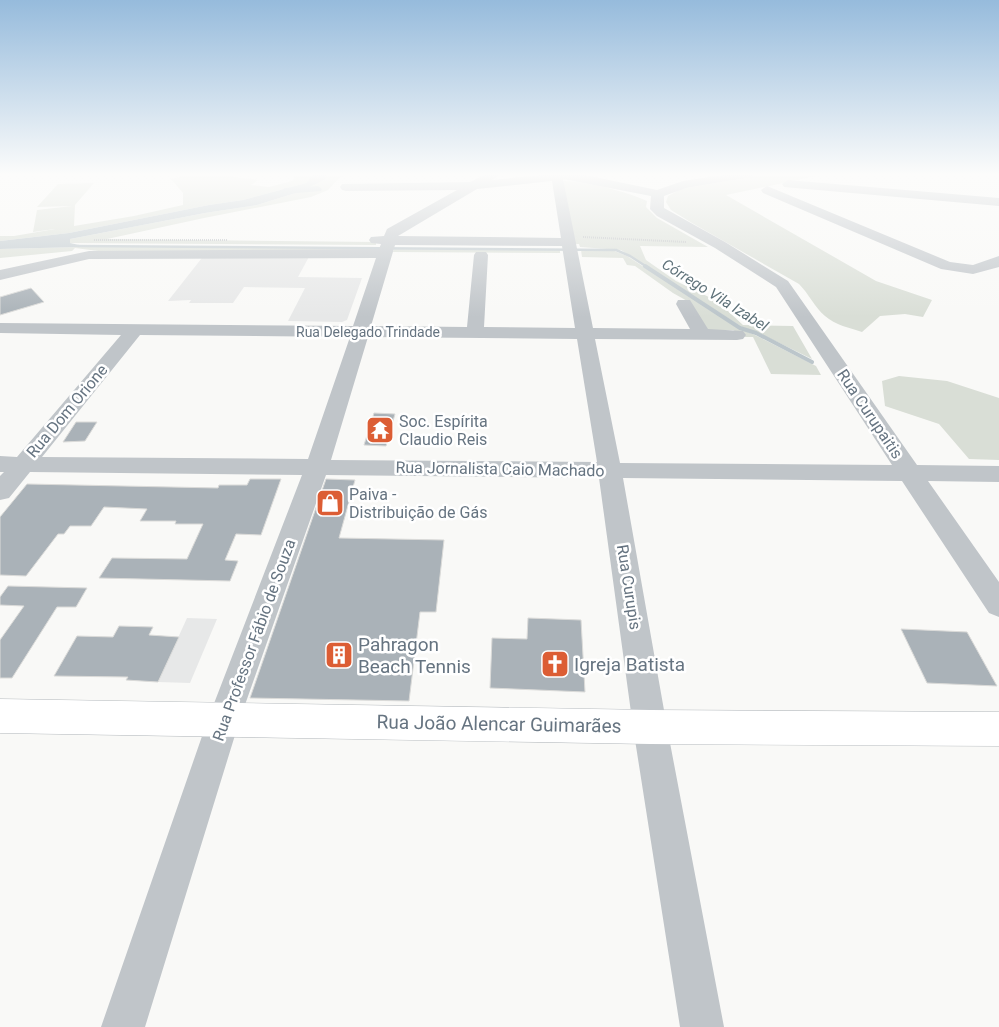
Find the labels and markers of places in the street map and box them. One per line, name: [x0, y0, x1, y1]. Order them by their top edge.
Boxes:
place label: Soc. Espírita Claudio Reis: [399, 412, 488, 449]
temple icon: Soc. Espírita Claudio Reis: [365, 415, 395, 445]
place label: Paiva - Distribuição de Gás: [349, 485, 487, 522]
shop icon: Paiva - Distribuição de Gás: [315, 488, 345, 518]
place label: Pahragon Beach Tennis: [358, 633, 471, 678]
building icon: Pahragon Beach Tennis: [324, 640, 354, 670]
church icon: Igreja Batista: [540, 649, 570, 679]
place label: Igreja Batista: [574, 653, 685, 676]

